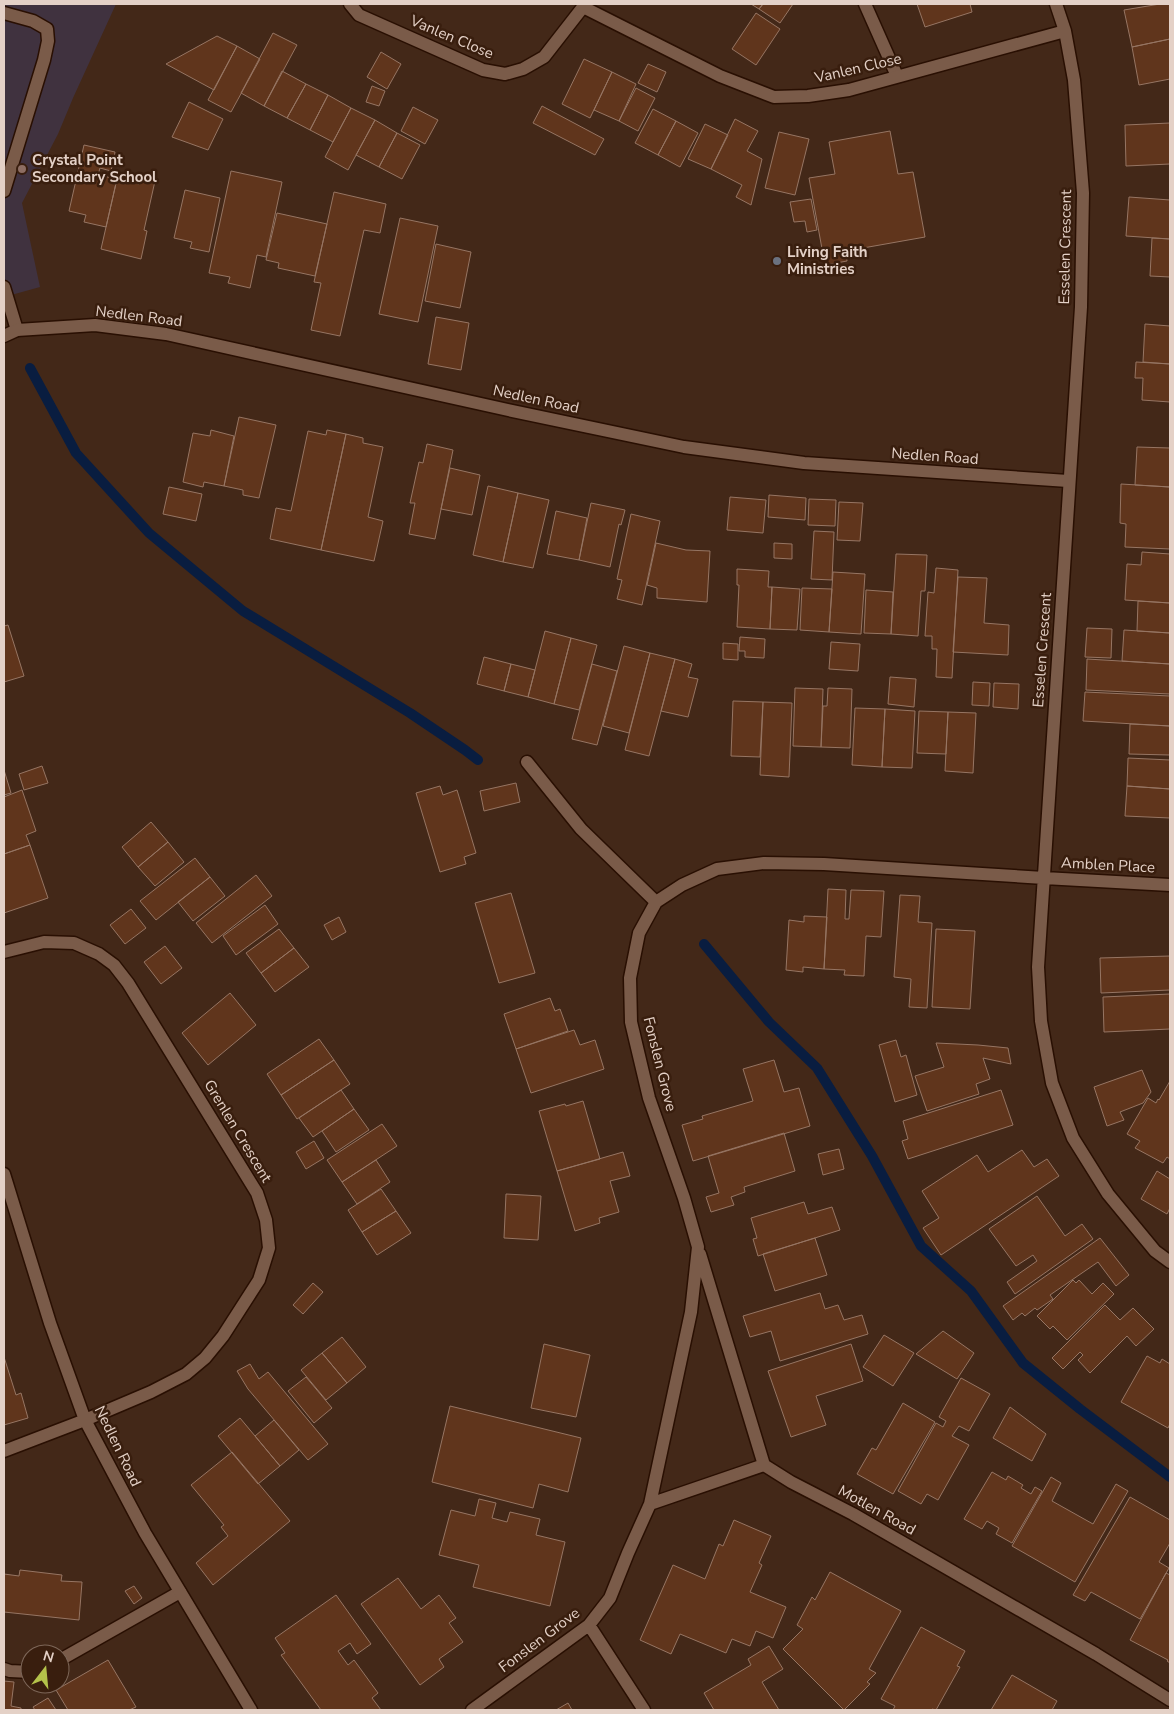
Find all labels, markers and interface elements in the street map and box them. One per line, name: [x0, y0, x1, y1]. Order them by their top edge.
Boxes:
street label: Vanlen Close: [406, 10, 497, 64]
street label: Vanlen Close: [812, 48, 903, 88]
place label: Crystal Point Secondary School: [32, 150, 157, 187]
marker: Crystal Point Secondary School: [16, 163, 28, 175]
street label: Esselen Crescent: [1054, 189, 1076, 305]
place label: Living Faith Ministries: [787, 242, 868, 279]
marker: Living Faith Ministries: [771, 255, 783, 267]
street label: Nedlen Road: [94, 301, 184, 331]
street label: Nedlen Road: [491, 380, 581, 418]
street label: Nedlen Road: [891, 443, 979, 469]
street label: Esselen Crescent: [1028, 591, 1056, 708]
street label: Amblen Place: [1061, 853, 1155, 877]
street label: Fonslen Grove: [639, 1015, 681, 1113]
street label: Grenlen Crescent: [199, 1076, 277, 1187]
street label: Nedlen Road: [90, 1402, 146, 1490]
street label: Motlen Road: [835, 1480, 919, 1540]
street label: Fonslen Grove: [494, 1603, 584, 1677]
north arrow: [20, 1644, 70, 1694]
text: N: [41, 1646, 56, 1668]

